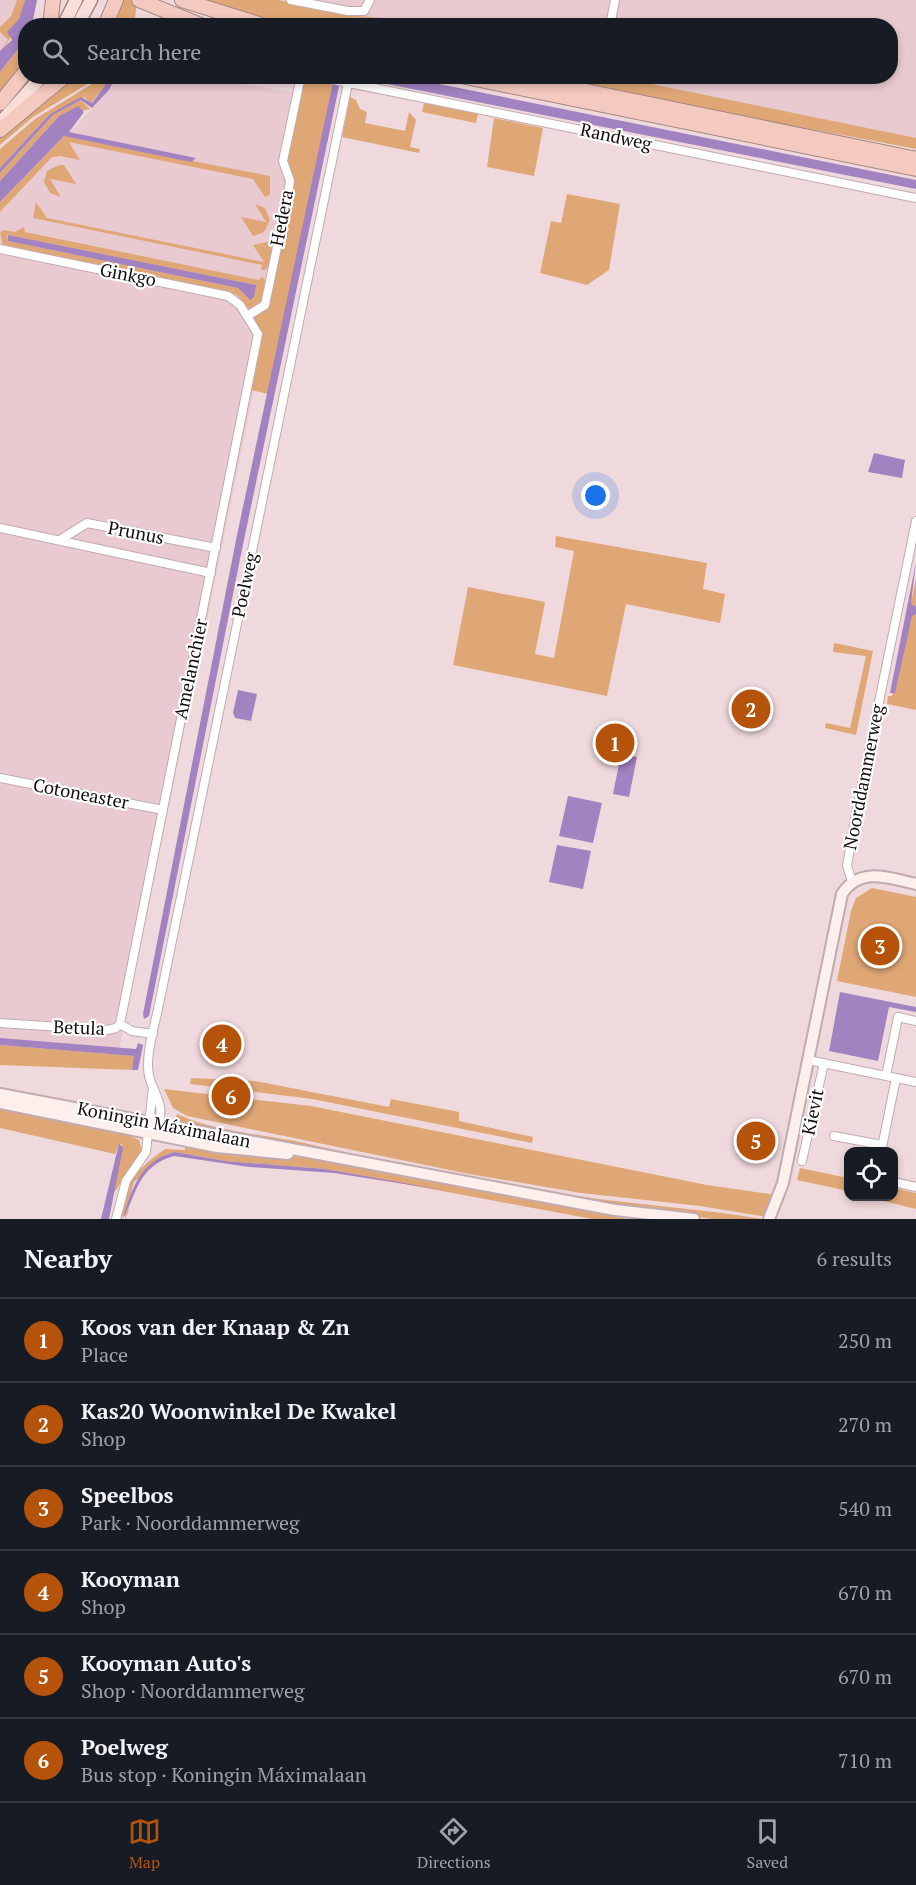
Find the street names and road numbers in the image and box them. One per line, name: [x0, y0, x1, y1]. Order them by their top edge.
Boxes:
street label: Randweg: [578, 117, 655, 155]
street label: Hedera: [264, 187, 298, 248]
street label: Ginkgo: [98, 257, 158, 291]
street label: Prunus: [106, 515, 166, 549]
street label: Poelweg: [225, 549, 263, 620]
street label: Amelanchier: [168, 616, 212, 721]
street label: Noorddammerweg: [837, 702, 889, 852]
street label: Cotoneaster: [31, 772, 131, 814]
street label: Betula: [53, 1014, 105, 1040]
street label: Kievit: [795, 1086, 829, 1137]
street label: Koningin Máximalaan: [76, 1095, 253, 1153]

